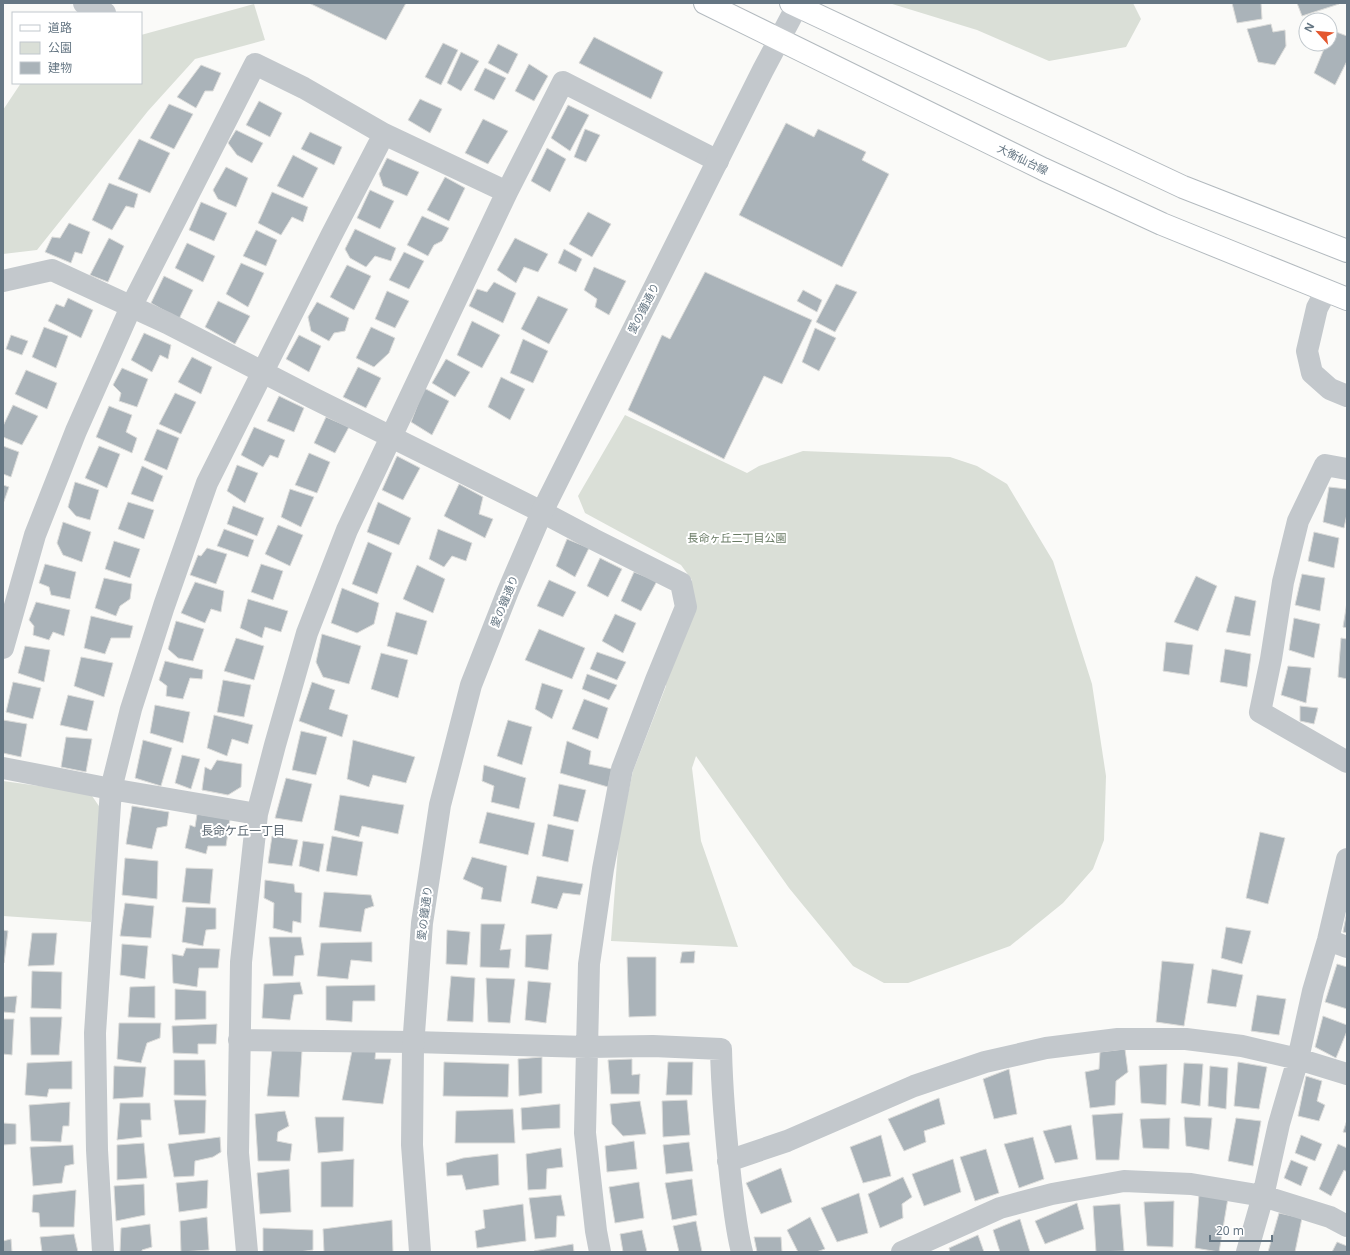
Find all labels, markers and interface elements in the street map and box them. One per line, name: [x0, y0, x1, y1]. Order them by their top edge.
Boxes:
legend: [12, 12, 142, 84]
north arrow: [1298, 12, 1338, 52]
text: 道路: [48, 19, 72, 36]
text: N: [1300, 20, 1317, 35]
text: 公園: [48, 39, 72, 56]
text: 建物: [48, 59, 72, 76]
street label: 大衡仙台線: [995, 140, 1051, 178]
street label: 愛の鐘通り: [624, 280, 662, 336]
park label: 長命ヶ丘二丁目公園: [688, 530, 787, 545]
street label: 愛の鐘通り: [487, 573, 521, 629]
district label: 長命ケ丘一丁目: [201, 822, 285, 839]
street label: 愛の鐘通り: [413, 885, 435, 941]
scale bar: [1210, 1217, 1272, 1243]
text: 20 m: [1216, 1222, 1244, 1239]

